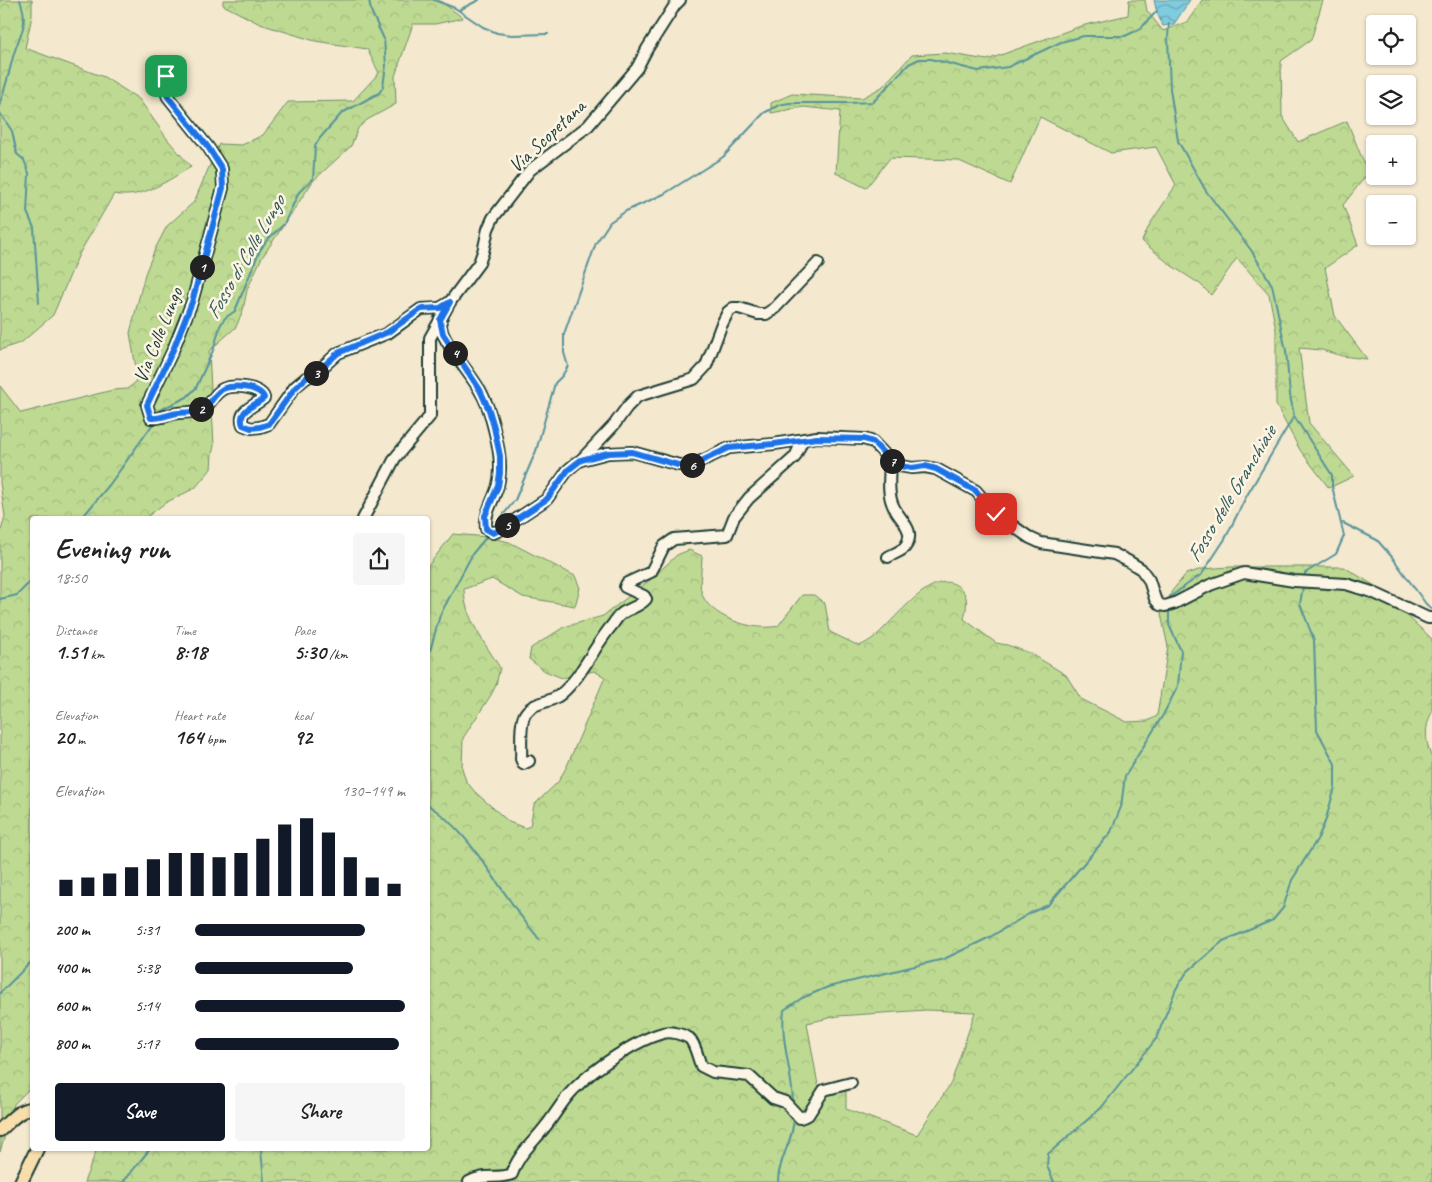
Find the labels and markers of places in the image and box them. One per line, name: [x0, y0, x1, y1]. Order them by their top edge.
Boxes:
pin: [145, 55, 187, 97]
pin: 1: [190, 254, 214, 280]
pin: 4: [442, 340, 468, 366]
pin: 3: [304, 360, 328, 386]
pin: 2: [188, 396, 214, 422]
pin: 7: [880, 448, 904, 474]
pin: 6: [680, 452, 704, 478]
pin: [975, 493, 1017, 535]
pin: 5: [494, 512, 520, 538]

